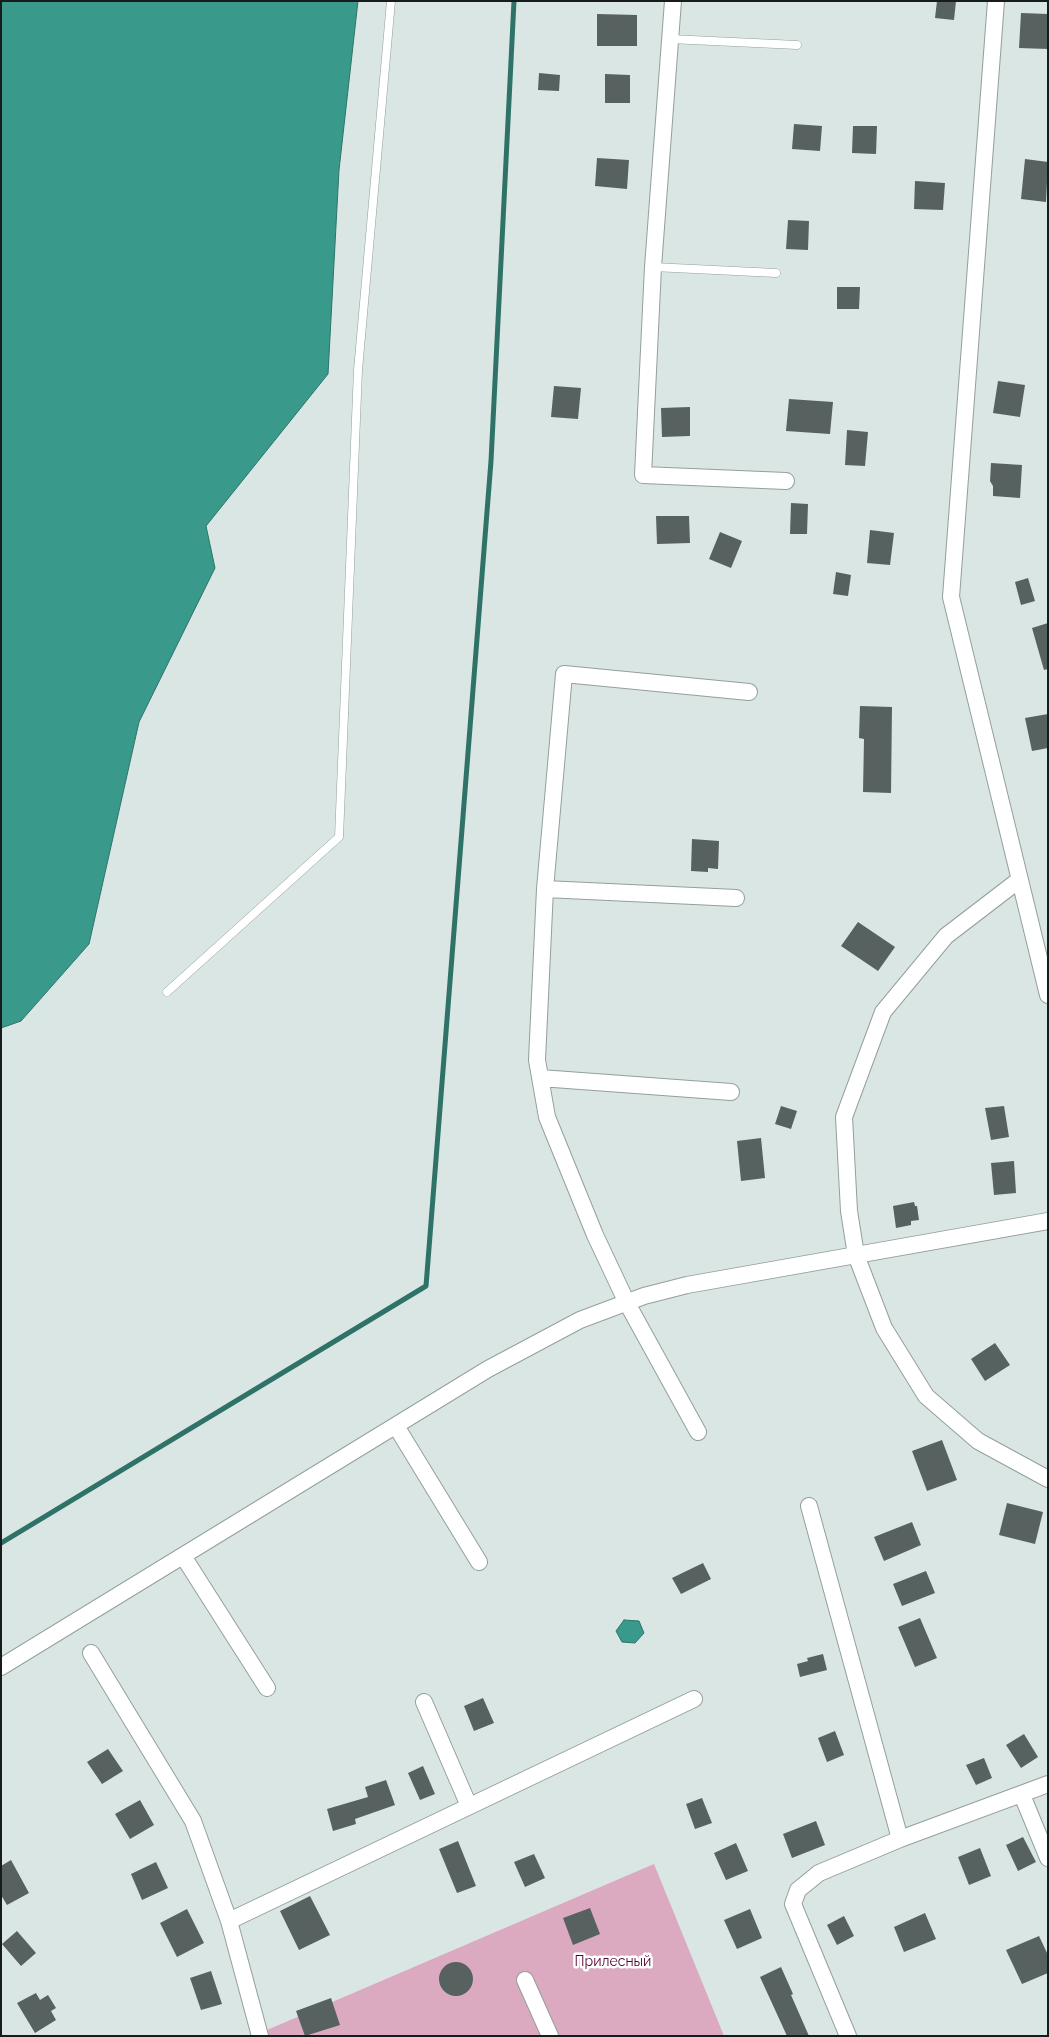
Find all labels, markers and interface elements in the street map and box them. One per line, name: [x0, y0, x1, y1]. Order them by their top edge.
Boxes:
park label: Прилесный: [575, 1954, 651, 1970]

